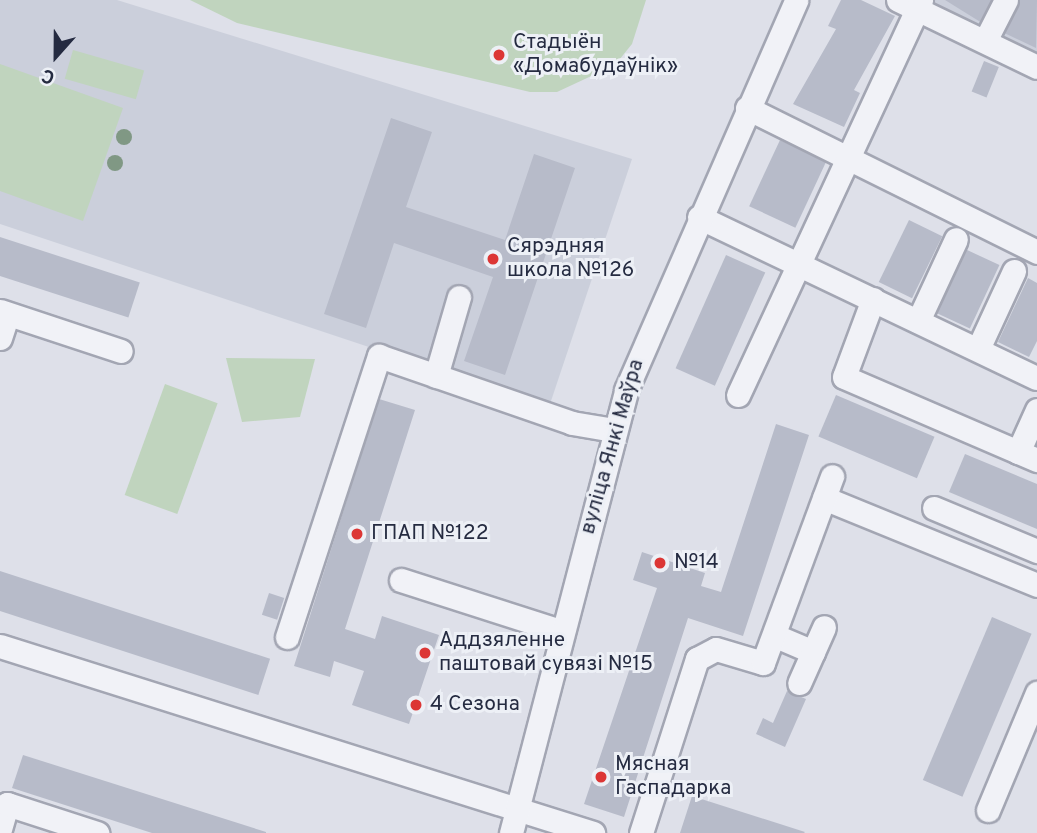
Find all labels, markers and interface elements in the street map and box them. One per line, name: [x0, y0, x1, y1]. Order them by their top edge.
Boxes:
north arrow: [21, 21, 91, 91]
place label: Стадыён «Домабудаўнік»: [513, 30, 678, 80]
marker: Стадыён «Домабудаўнік»: [491, 47, 507, 63]
text: С: [39, 62, 58, 89]
place label: Сярэдняя школа №126: [507, 234, 634, 284]
marker: Сярэдняя школа №126: [485, 251, 501, 267]
street label: вуліца Янкі Маўра: [576, 357, 650, 537]
place label: ГПАП №122: [371, 521, 489, 547]
marker: ГПАП №122: [349, 526, 365, 542]
place label: №14: [674, 550, 719, 576]
marker: №14: [652, 555, 668, 571]
place label: Аддзяленне паштовай сувязі №15: [439, 628, 653, 678]
marker: Аддзяленне паштовай сувязі №15: [417, 645, 433, 661]
place label: 4 Сезона: [430, 692, 520, 718]
marker: 4 Сезона: [408, 697, 424, 713]
place label: Мясная Гаспадарка: [615, 752, 731, 802]
marker: Мясная Гаспадарка: [593, 769, 609, 785]

